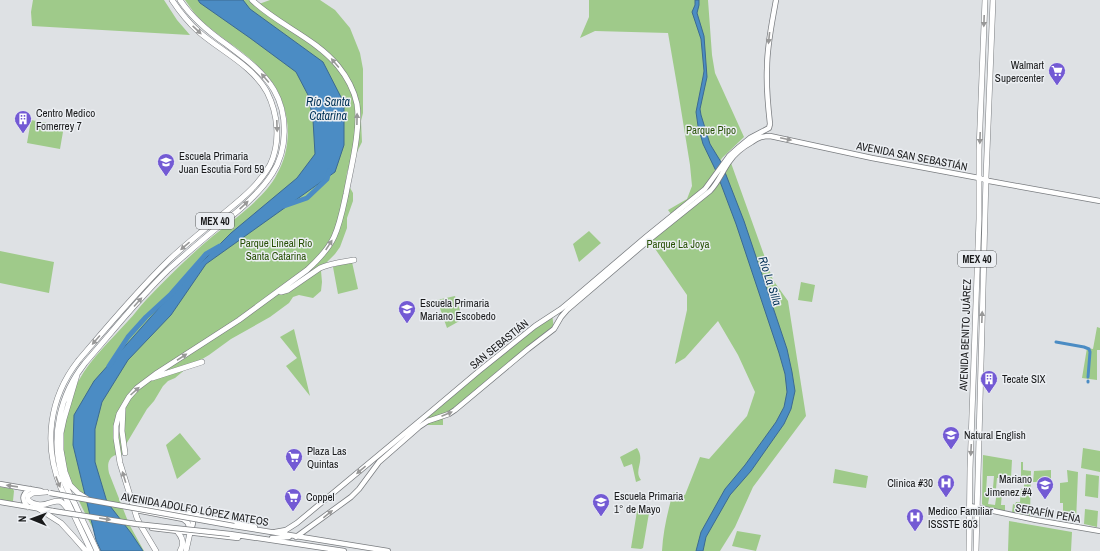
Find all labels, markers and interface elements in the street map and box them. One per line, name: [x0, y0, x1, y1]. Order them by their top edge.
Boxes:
one-way arrow: [980, 15, 987, 27]
one-way arrow: [192, 25, 202, 34]
one-way arrow: [766, 32, 772, 44]
one-way arrow: [330, 58, 339, 68]
place label: Walmart Supercenter: [995, 58, 1044, 85]
supermarket icon: Walmart Supercenter: [1047, 61, 1067, 86]
one-way arrow: [261, 73, 270, 84]
water label: Río Santa Catarina: [306, 94, 350, 124]
place label: Centro Medico Fomerrey 7: [36, 106, 95, 133]
building icon: Centro Medico Fomerrey 7: [13, 109, 33, 134]
one-way arrow: [354, 113, 361, 125]
one-way arrow: [273, 120, 280, 132]
park label: Parque Pipo: [686, 123, 736, 137]
one-way arrow: [976, 132, 983, 144]
one-way arrow: [780, 137, 792, 143]
street label: AVENIDA SAN SEBASTIÁN: [854, 138, 969, 174]
place label: Escuela Primaria Juan Escutia Ford 59: [179, 149, 264, 176]
school or university icon: Escuela Primaria Juan Escutia Ford 59: [156, 152, 176, 177]
one-way arrow: [239, 200, 249, 209]
road number: MEX 40: [196, 213, 234, 229]
park label: Parque Lineal Río Santa Catarina: [240, 236, 312, 263]
park label: Parque La Joya: [646, 237, 710, 251]
one-way arrow: [325, 240, 333, 250]
one-way arrow: [180, 241, 190, 250]
road number: MEX 40: [958, 251, 996, 267]
water label: Río La Silla: [755, 254, 786, 308]
street label: AVENIDA BENITO JUÁREZ: [956, 278, 974, 392]
place label: Escuela Primaria Mariano Escobedo: [420, 296, 496, 323]
one-way arrow: [134, 297, 143, 307]
school or university icon: Escuela Primaria Mariano Escobedo: [397, 299, 417, 324]
one-way arrow: [979, 311, 985, 324]
street label: SAN SEBASTIÁN: [467, 316, 531, 372]
one-way arrow: [91, 335, 100, 345]
one-way arrow: [177, 353, 187, 361]
building icon: Tecate SIX: [979, 369, 999, 394]
place label: Tecate SIX: [1002, 372, 1046, 386]
one-way arrow: [130, 386, 140, 396]
one-way arrow: [441, 411, 452, 417]
school or university icon: Natural English: [941, 425, 961, 450]
place label: Natural English: [964, 428, 1026, 442]
place label: Plaza Las Quintas: [307, 444, 347, 471]
one-way arrow: [968, 444, 975, 456]
supermarket icon: Plaza Las Quintas: [284, 447, 304, 472]
one-way arrow: [356, 465, 366, 474]
one-way arrow: [121, 471, 127, 483]
place label: Mariano Jimenez #4: [985, 472, 1032, 499]
hospital icon: Clinica #30: [936, 473, 956, 498]
school or university icon: Mariano Jimenez #4: [1035, 475, 1055, 500]
one-way arrow: [56, 476, 62, 488]
place label: Clinica #30: [887, 476, 933, 490]
one-way arrow: [5, 483, 18, 489]
supermarket icon: Coppel: [283, 487, 303, 512]
street label: AVENIDA ADOLFO LÓPEZ MATEOS: [119, 489, 270, 529]
place label: Escuela Primaria 1° de Mayo: [614, 489, 683, 516]
place label: Coppel: [306, 490, 335, 504]
school or university icon: Escuela Primaria 1° de Mayo: [591, 492, 611, 517]
north arrow: [12, 499, 52, 539]
street label: SERAFÍN PEÑA: [1014, 500, 1083, 526]
place label: Medico Familiar ISSSTE 803: [928, 504, 993, 531]
hospital icon: Medico Familiar ISSSTE 803: [905, 507, 925, 532]
one-way arrow: [322, 510, 333, 518]
text: N: [15, 515, 29, 522]
one-way arrow: [99, 516, 111, 522]

